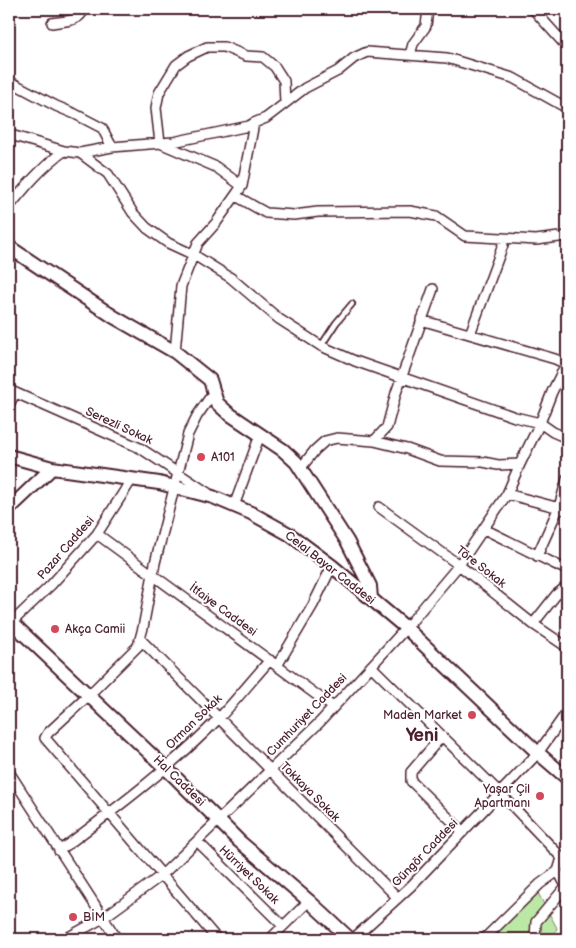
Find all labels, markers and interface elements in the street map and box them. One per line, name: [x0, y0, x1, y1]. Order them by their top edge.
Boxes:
street label: Serezli Sokak: [83, 404, 155, 448]
place label: A101: [211, 450, 235, 465]
marker: A101: [195, 451, 207, 463]
street label: Pazar Caddesi: [35, 513, 98, 583]
street label: Celal Bayar Caddesi: [282, 528, 378, 608]
street label: Töre Sokak: [453, 543, 509, 591]
street label: İtfaiye Caddesi: [186, 580, 261, 640]
place label: Akça Camii: [65, 622, 125, 637]
marker: Akça Camii: [49, 623, 61, 635]
street label: Cumhuriyet Caddesi: [264, 670, 350, 759]
street label: Orman Sokak: [163, 691, 225, 753]
place label: Maden Market: [383, 708, 462, 723]
marker: Maden Market: [466, 709, 478, 721]
district label: Yeni: [406, 725, 438, 746]
street label: Hal Caddesi: [150, 753, 208, 810]
street label: Tokkaya Sokak: [277, 759, 343, 825]
place label: Yaşar Çil Apartmanı: [474, 782, 530, 811]
marker: Yaşar Çil Apartmanı: [534, 790, 546, 802]
street label: Güngör Caddesi: [389, 816, 461, 890]
street label: Hürriyet Sokak: [216, 843, 282, 908]
place label: BİM: [83, 909, 105, 925]
marker: BİM: [67, 911, 79, 923]

